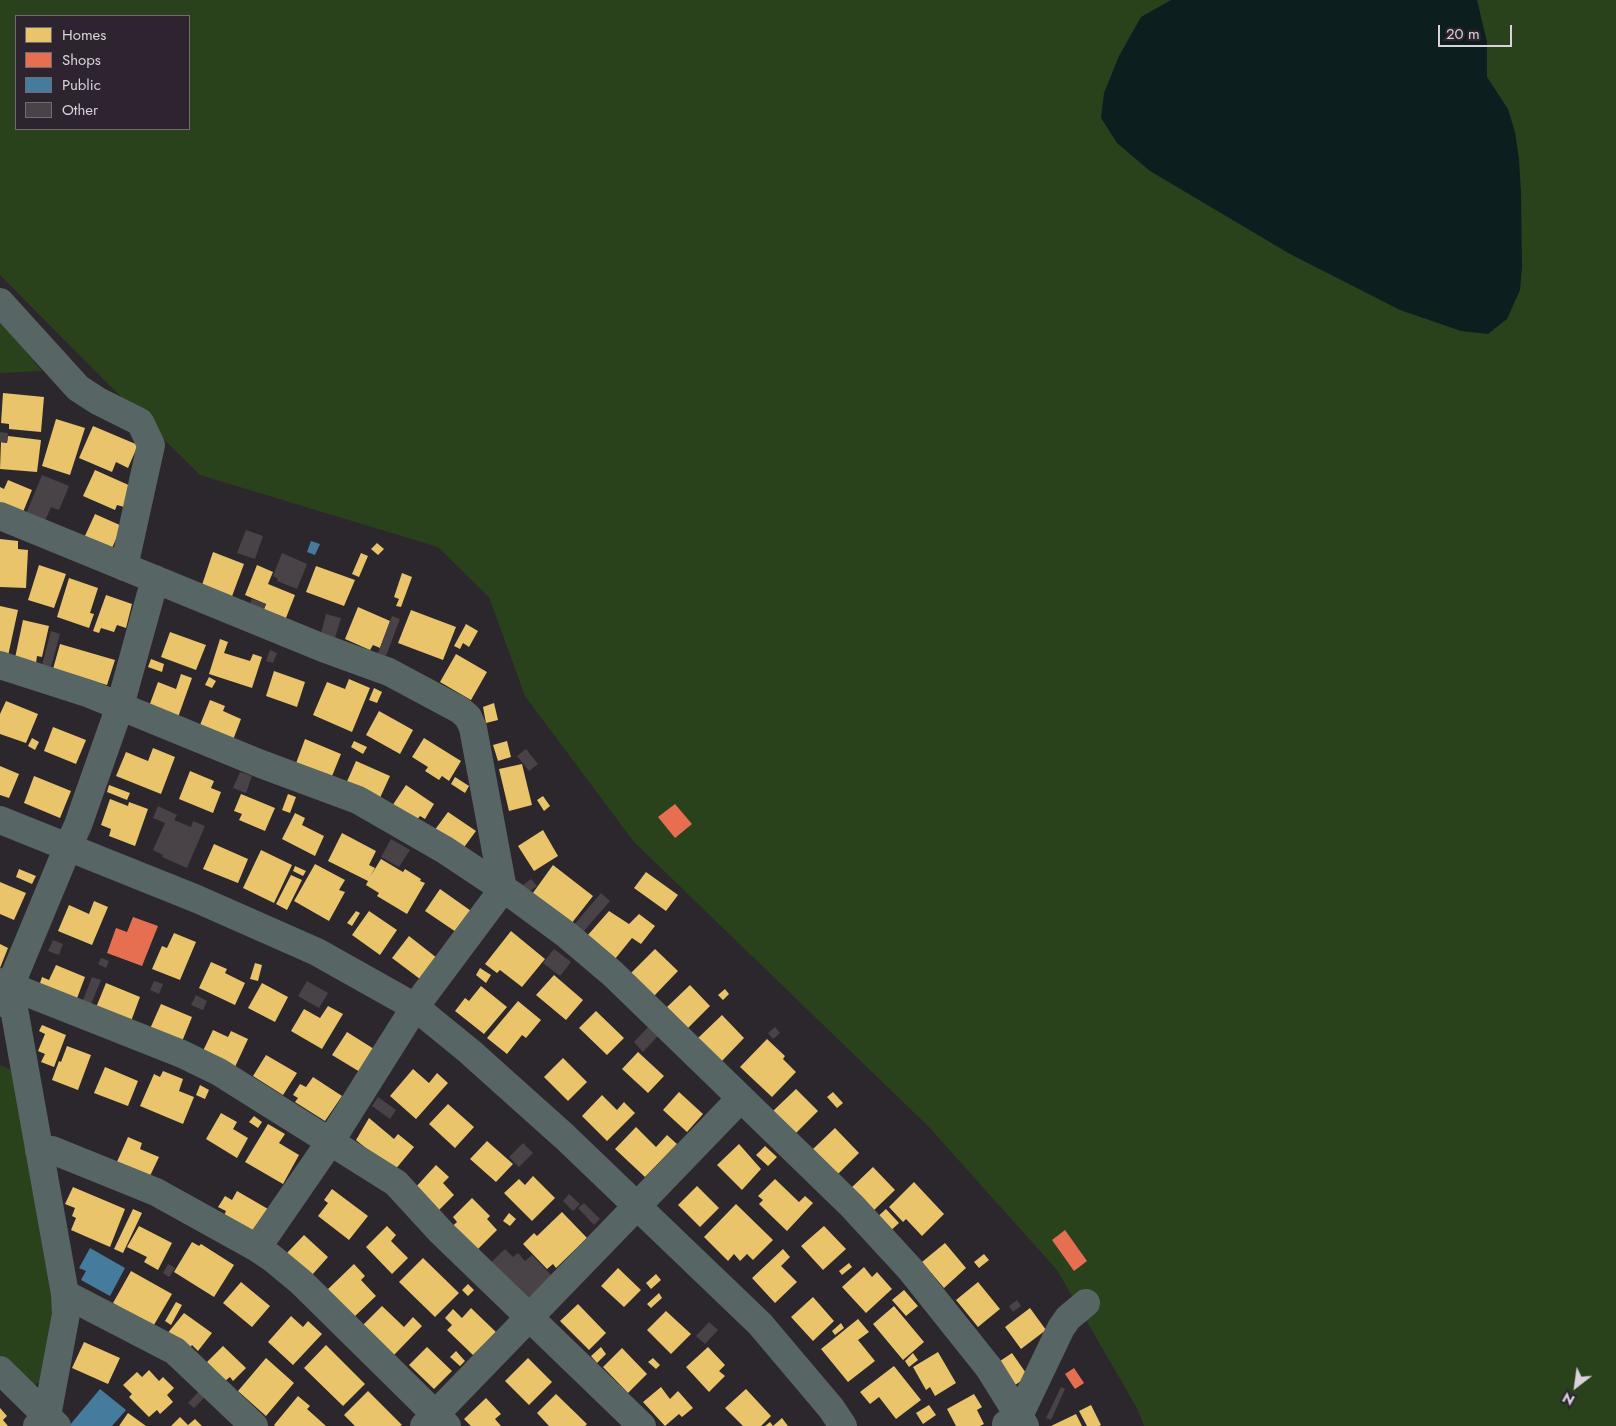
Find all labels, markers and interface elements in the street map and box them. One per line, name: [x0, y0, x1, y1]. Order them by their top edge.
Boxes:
legend: [15, 15, 190, 130]
scale bar: [1441, 15, 1515, 47]
text: 20 m: [1446, 23, 1480, 45]
text: Homes: [62, 24, 106, 46]
text: Shops: [62, 49, 101, 71]
text: Public: [62, 74, 101, 96]
text: Other: [62, 99, 98, 121]
north arrow: [1551, 1361, 1601, 1411]
text: N: [1559, 1388, 1578, 1410]

